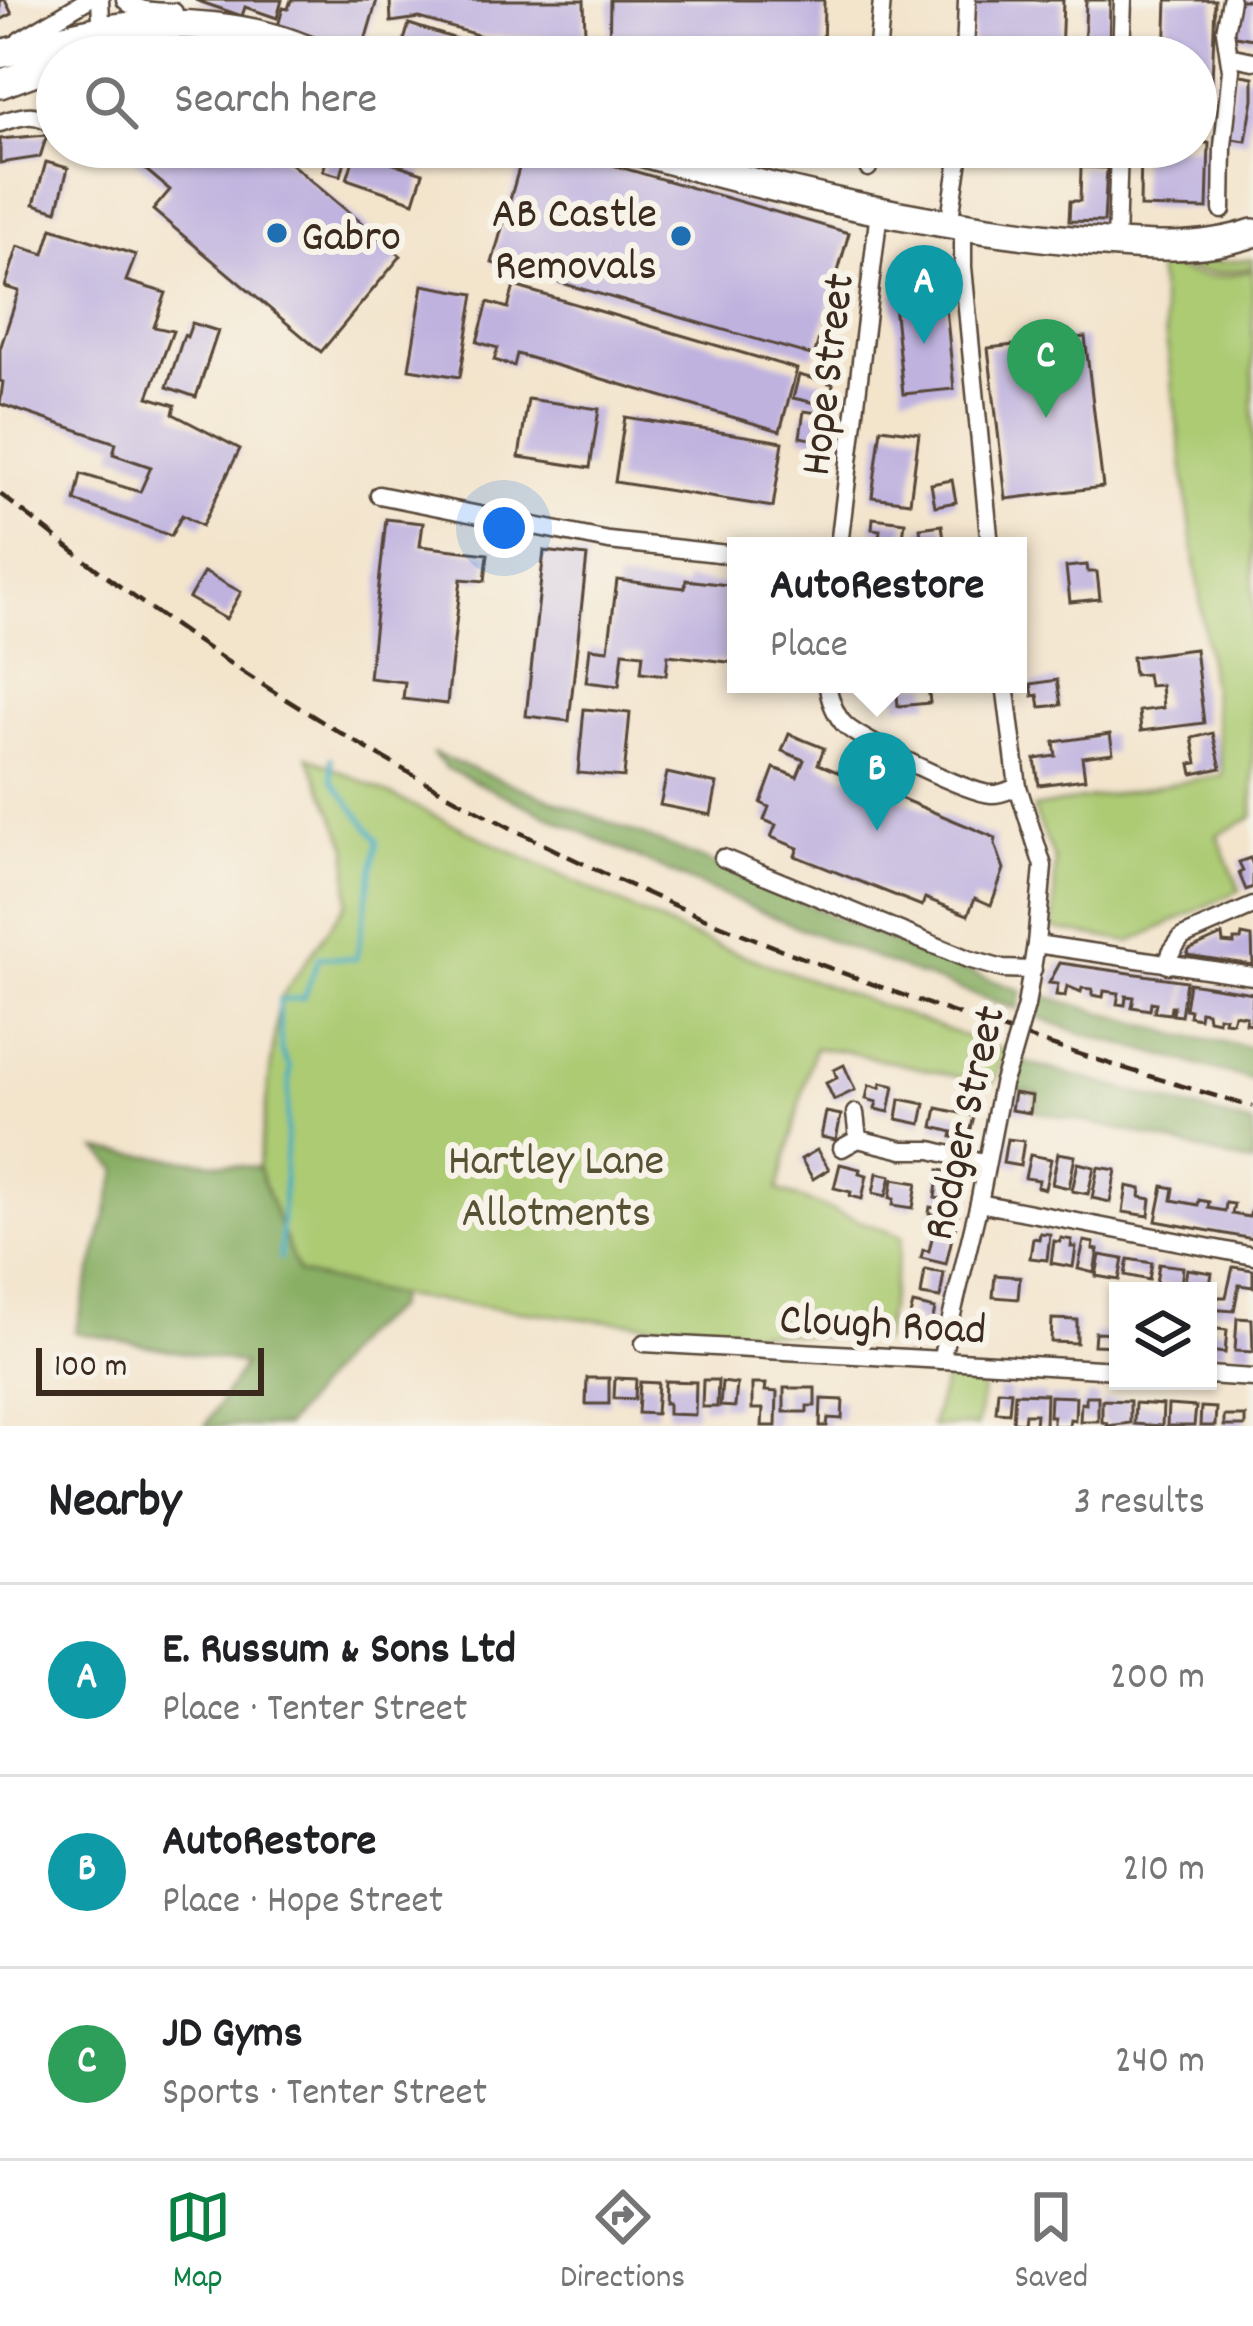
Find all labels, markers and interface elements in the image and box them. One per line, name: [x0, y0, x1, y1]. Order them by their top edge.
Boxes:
search box: [36, 36, 1217, 168]
icon: search: [78, 69, 144, 135]
text: Search here: [174, 70, 377, 134]
place label: AB Castle Removals: [491, 185, 657, 301]
place label: Gabro: [301, 208, 401, 272]
marker: Gabro: [264, 220, 290, 246]
marker: AB Castle Removals: [668, 223, 694, 249]
pin: A: [885, 245, 963, 344]
street label: Hope Street: [787, 270, 875, 480]
pin: C: [1007, 319, 1085, 418]
your location: [474, 498, 534, 558]
popup: [727, 537, 1027, 693]
text: AutoRestore: [770, 556, 984, 620]
text: Place: [770, 620, 848, 675]
pin: B: [838, 732, 916, 831]
street label: Rodger Street: [910, 1000, 1026, 1247]
park label: Hartley Lane Allotments: [448, 1132, 664, 1248]
map controls: [1109, 1282, 1217, 1390]
button: layers: [1109, 1282, 1217, 1390]
street label: Clough Road: [778, 1291, 988, 1365]
scale bar: [36, 1342, 264, 1395]
text: 100 m: [54, 1345, 127, 1392]
text: Nearby: [48, 1468, 181, 1540]
text: 3 results: [1074, 1477, 1205, 1532]
text: E. Russum & Sons Ltd: [162, 1620, 516, 1684]
text: A: [76, 1652, 98, 1707]
text: 200 m: [1110, 1652, 1205, 1707]
text: Place · Tenter Street: [162, 1684, 467, 1739]
text: AutoRestore: [162, 1812, 376, 1876]
text: B: [78, 1844, 96, 1899]
text: 210 m: [1122, 1844, 1205, 1899]
text: Place · Hope Street: [162, 1876, 443, 1931]
text: JD Gyms: [162, 2004, 303, 2068]
text: C: [77, 2036, 97, 2091]
text: 240 m: [1115, 2036, 1205, 2091]
text: Sports · Tenter Street: [162, 2068, 487, 2123]
tab: Map: [165, 2184, 231, 2303]
tab: Directions: [560, 2184, 685, 2303]
tab: Saved: [1015, 2184, 1088, 2303]

